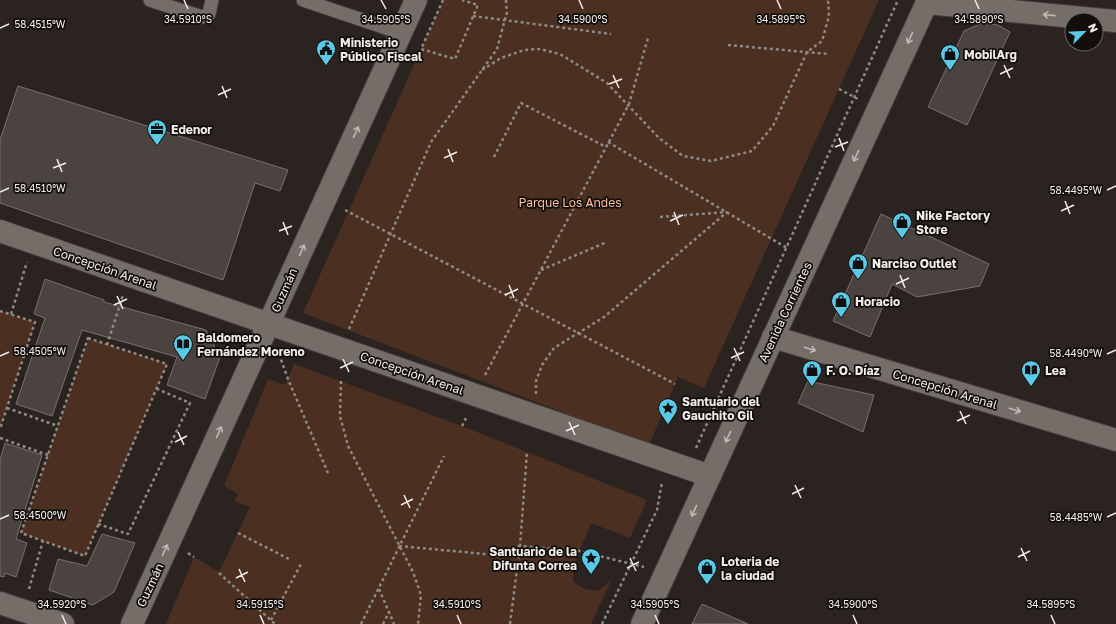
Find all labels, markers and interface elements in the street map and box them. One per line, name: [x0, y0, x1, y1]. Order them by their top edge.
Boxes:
one-way arrow: [1043, 11, 1056, 18]
north arrow: [1064, 12, 1104, 52]
text: 34.5910°S: [164, 13, 212, 25]
text: 34.5905°S: [361, 13, 411, 25]
text: 34.5900°S: [558, 13, 608, 25]
text: 34.5895°S: [757, 13, 806, 25]
text: 34.5890°S: [954, 13, 1004, 25]
text: 58.4515°W: [15, 18, 66, 30]
text: N: [1086, 21, 1101, 34]
one-way arrow: [906, 32, 914, 44]
place label: Ministerio Público Fiscal: [340, 35, 422, 64]
public building icon: Ministerio Público Fiscal: [315, 38, 337, 66]
shop icon: MobilArg: [939, 43, 961, 71]
place label: MobilArg: [964, 47, 1017, 62]
office icon: Edenor: [146, 118, 168, 146]
place label: Edenor: [171, 122, 212, 137]
one-way arrow: [353, 126, 360, 138]
one-way arrow: [852, 150, 859, 162]
text: 58.4510°W: [14, 182, 66, 194]
text: 58.4495°W: [1050, 184, 1103, 196]
park label: Parque Los Andes: [518, 195, 622, 210]
place label: Nike Factory Store: [916, 208, 991, 237]
shop icon: Nike Factory Store: [891, 211, 913, 239]
street label: Concepción Arenal: [51, 243, 159, 293]
one-way arrow: [299, 244, 306, 256]
shop icon: Narciso Outlet: [847, 252, 869, 280]
place label: Narciso Outlet: [872, 256, 957, 271]
street label: Avenida Corrientes: [755, 260, 815, 364]
street label: Guzmán: [268, 266, 300, 314]
shop icon: Horacio: [830, 290, 852, 318]
place label: Horacio: [855, 294, 900, 309]
place label: Baldomero Fernández Moreno: [197, 330, 305, 359]
library icon: Baldomero Fernández Moreno: [172, 333, 194, 361]
text: 58.4505°W: [14, 345, 67, 357]
one-way arrow: [804, 346, 817, 353]
text: 58.4490°W: [1050, 347, 1103, 359]
street label: Concepción Arenal: [358, 348, 466, 398]
shop icon: F. O. Díaz: [801, 359, 823, 387]
library icon: Lea: [1020, 359, 1042, 387]
place label: F. O. Díaz: [826, 363, 880, 378]
place label: Lea: [1045, 363, 1066, 378]
street label: Concepción Arenal: [891, 366, 999, 412]
place label: Santuario del Gauchito Gil: [682, 394, 760, 423]
place icon: Santuario del Gauchito Gil: [657, 397, 679, 425]
one-way arrow: [1009, 407, 1022, 414]
one-way arrow: [216, 426, 223, 438]
one-way arrow: [724, 430, 731, 442]
one-way arrow: [690, 505, 697, 517]
text: 58.4500°W: [14, 509, 67, 521]
text: 58.4485°W: [1050, 511, 1103, 523]
place label: Santuario de la Difunta Correa: [489, 544, 577, 573]
one-way arrow: [162, 545, 169, 557]
place icon: Santuario de la Difunta Correa: [580, 547, 602, 575]
place label: Loteria de la ciudad: [721, 554, 779, 583]
shop icon: Loteria de la ciudad: [696, 557, 718, 585]
street label: Guzmán: [133, 561, 167, 609]
text: 34.5920°S: [37, 598, 87, 610]
text: 34.5915°S: [236, 598, 284, 610]
text: 34.5910°S: [433, 598, 481, 610]
text: 34.5905°S: [630, 598, 680, 610]
text: 34.5900°S: [828, 598, 878, 610]
text: 34.5895°S: [1027, 598, 1076, 610]

